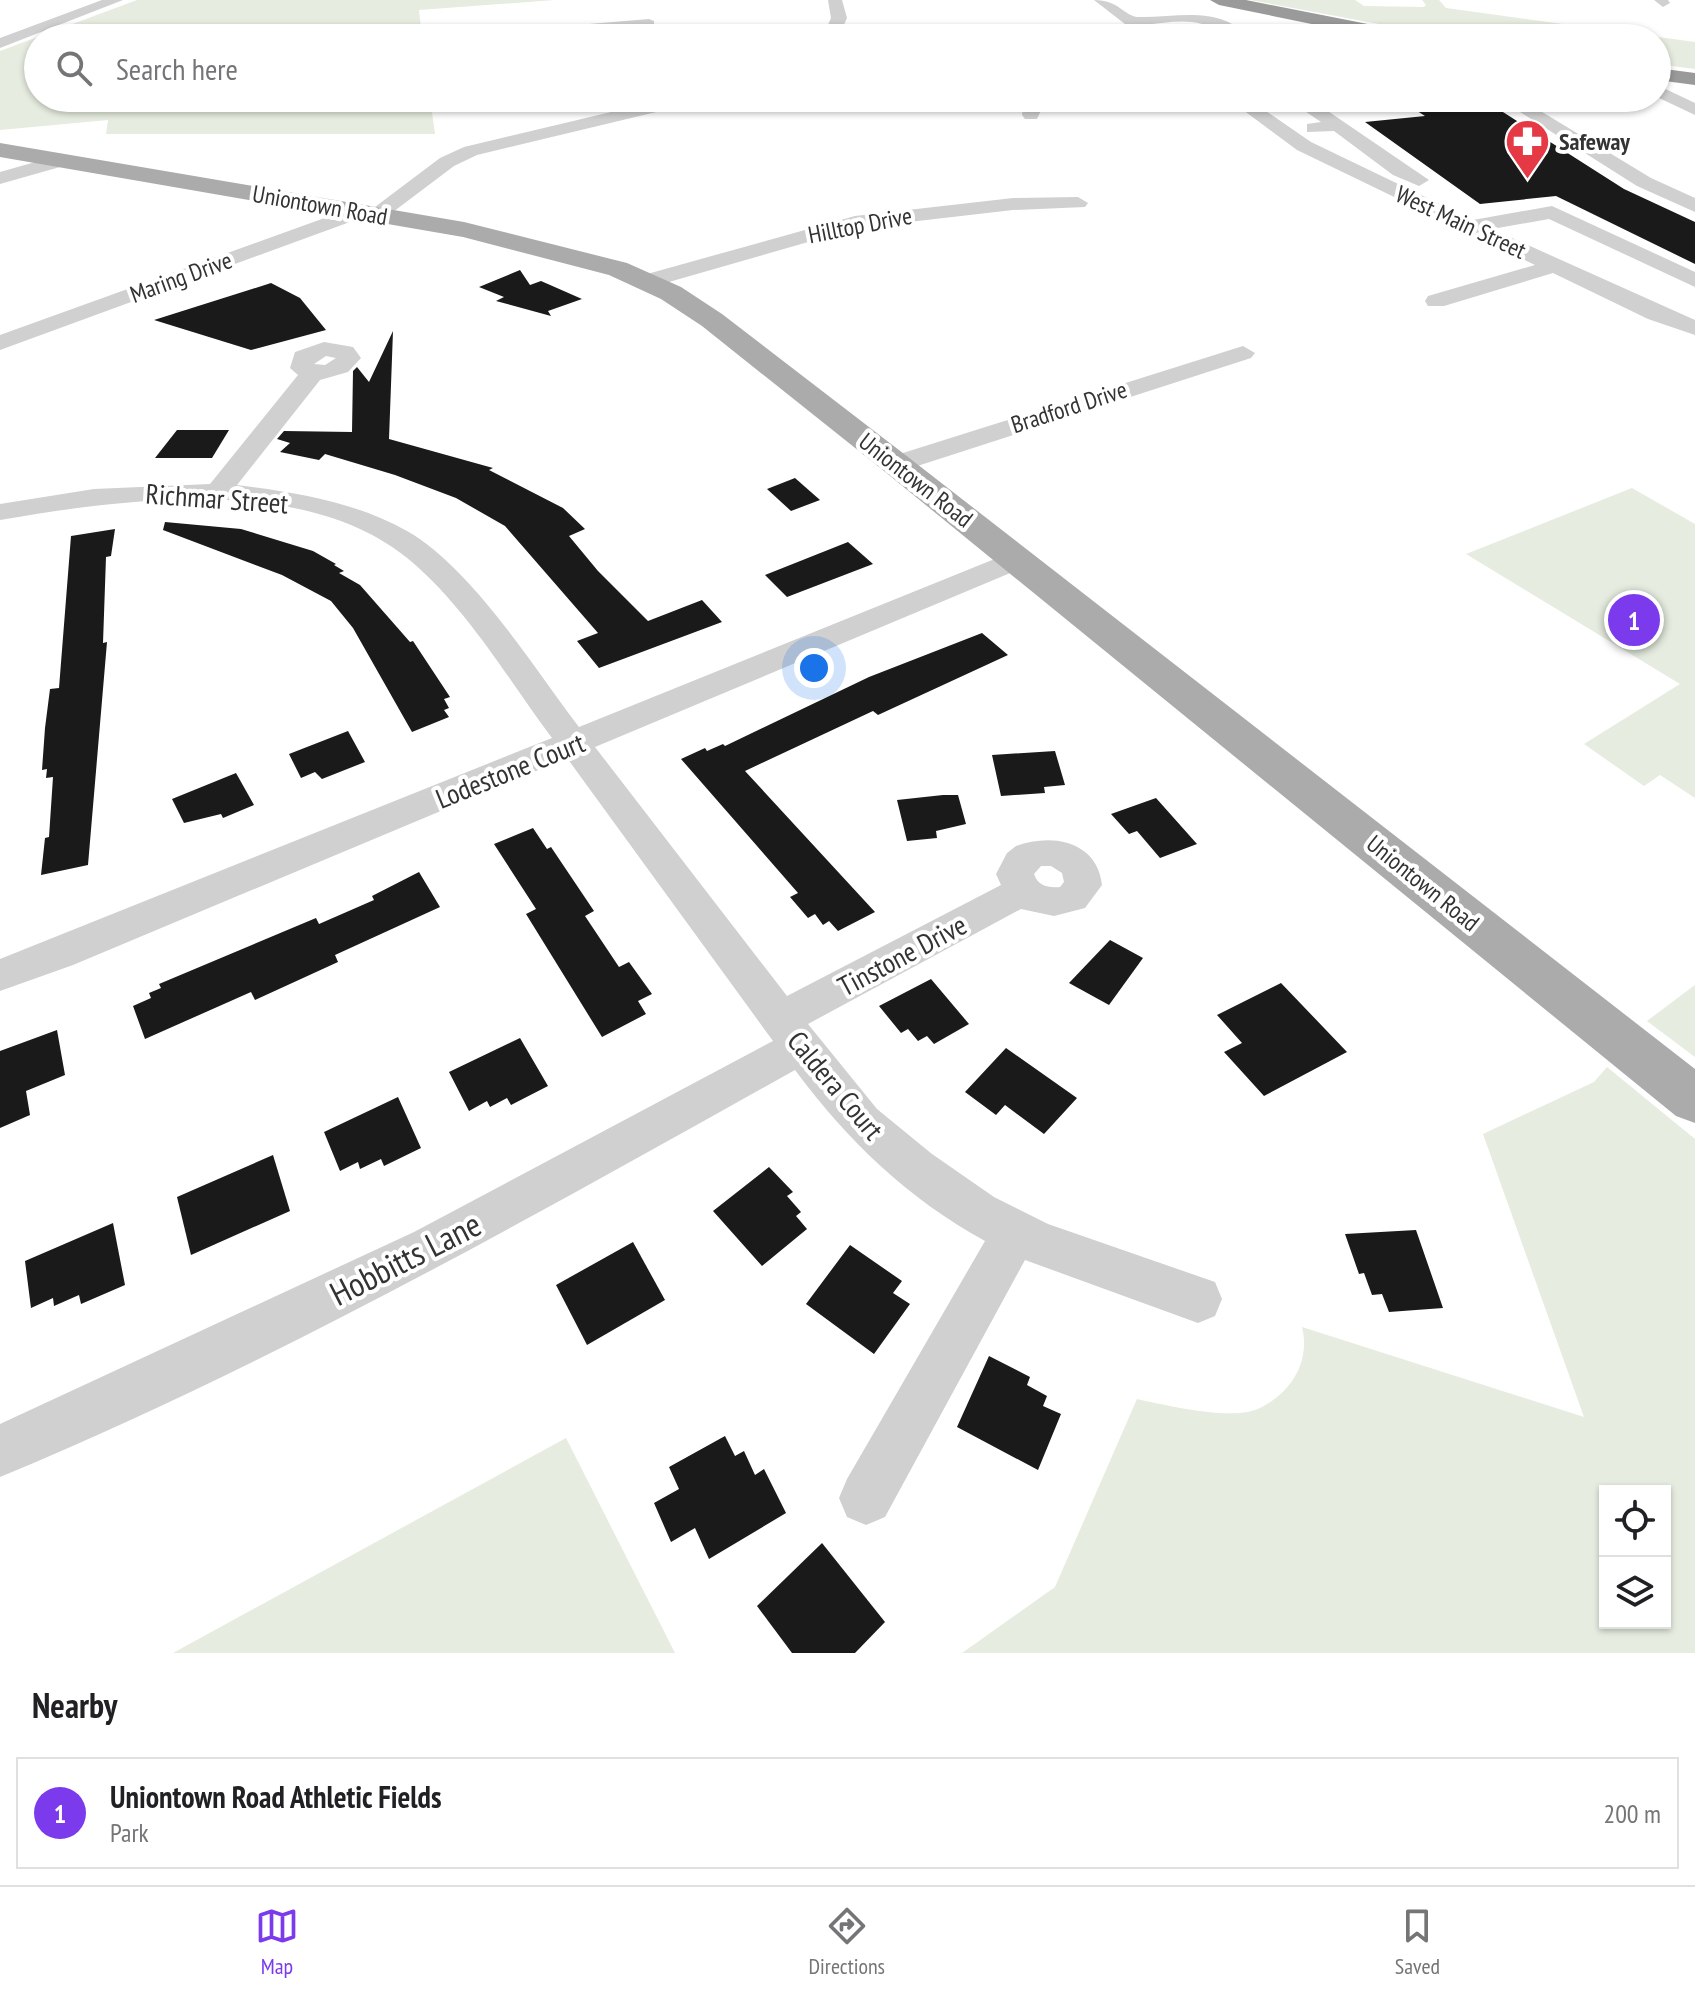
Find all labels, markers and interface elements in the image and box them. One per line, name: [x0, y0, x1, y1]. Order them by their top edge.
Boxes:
search box: [24, 24, 1671, 112]
icon: search: [52, 46, 96, 90]
text: Search here: [116, 49, 238, 88]
pharmacy icon: Safeway: [1504, 117, 1552, 180]
place label: Safeway: [1559, 126, 1630, 157]
street label: Uniontown Road: [250, 178, 390, 232]
street label: West Main Street: [1391, 178, 1532, 266]
street label: Hilltop Drive: [805, 200, 915, 250]
street label: Maring Drive: [126, 244, 236, 310]
street label: Bradford Drive: [1007, 374, 1131, 440]
street label: Uniontown Road: [853, 426, 979, 534]
street label: Richmar Street: [144, 475, 290, 521]
pin: 1: [1608, 590, 1660, 650]
your location: [794, 648, 834, 688]
street label: Lodestone Court: [430, 723, 590, 817]
street label: Uniontown Road: [1360, 828, 1486, 938]
street label: Tinstone Drive: [831, 906, 973, 1004]
street label: Caldera Court: [780, 1023, 892, 1147]
street label: Hobbitts Lane: [322, 1201, 488, 1315]
map controls: [1599, 1485, 1671, 1629]
button: locate: [1599, 1485, 1671, 1557]
button: layers: [1599, 1557, 1671, 1629]
text: Nearby: [32, 1683, 117, 1727]
text: Uniontown Road Athletic Fields: [110, 1777, 441, 1816]
text: 1: [54, 1797, 66, 1830]
text: 200 m: [1603, 1797, 1661, 1830]
text: Park: [110, 1816, 149, 1849]
tab: Map: [255, 1904, 299, 1980]
tab: Directions: [809, 1904, 885, 1980]
tab: Saved: [1395, 1904, 1440, 1980]

